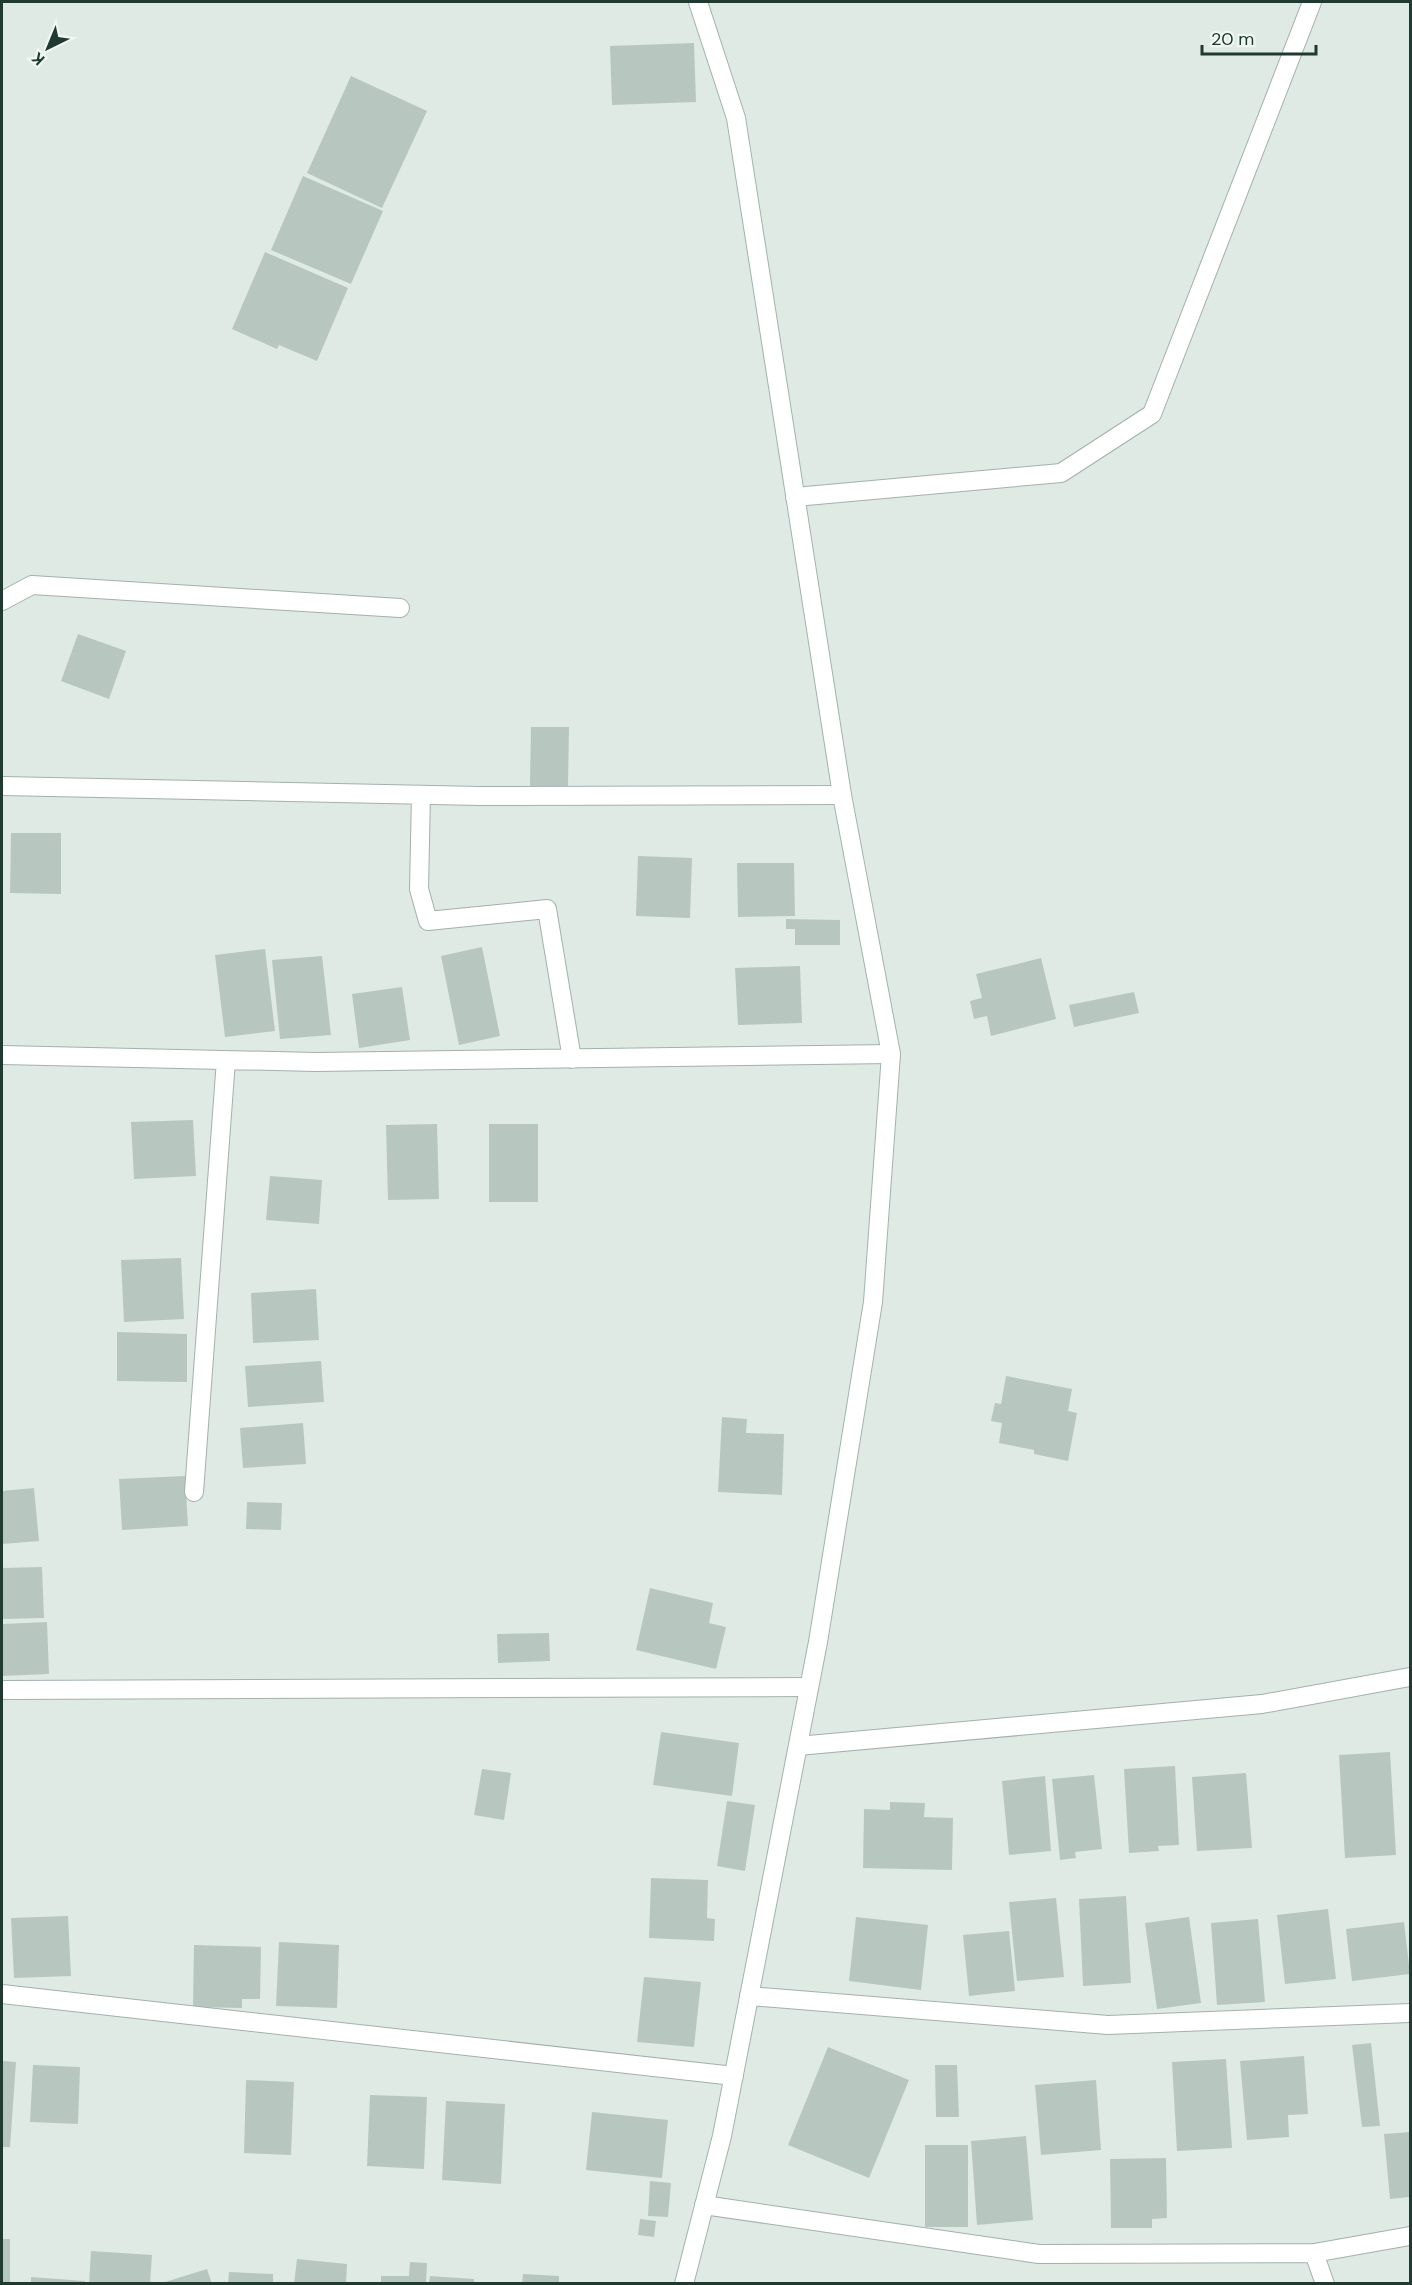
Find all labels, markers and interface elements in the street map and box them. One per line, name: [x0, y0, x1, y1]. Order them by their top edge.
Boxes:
north arrow: [18, 18, 78, 78]
scale bar: [1202, 18, 1316, 56]
text: 20 m: [1211, 27, 1254, 51]
text: K: [27, 47, 49, 70]

